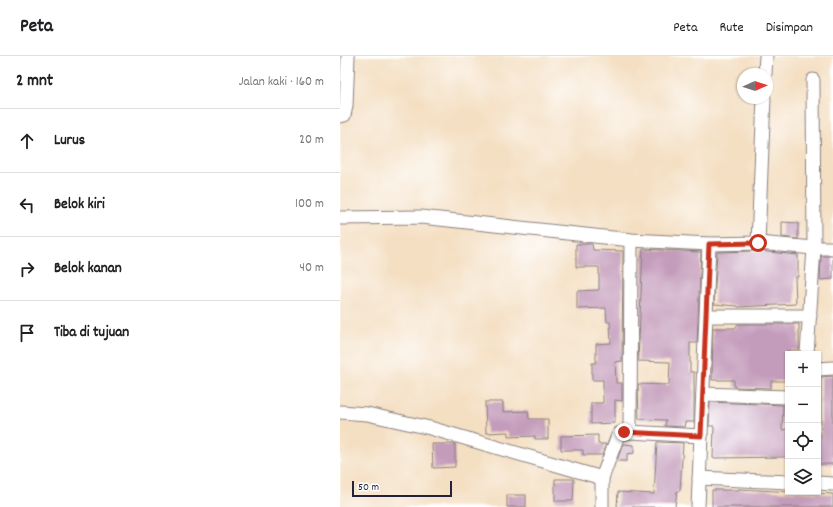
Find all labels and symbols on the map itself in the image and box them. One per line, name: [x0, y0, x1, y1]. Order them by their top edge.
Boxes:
north arrow: [737, 68, 773, 104]
route start: [749, 234, 767, 252]
route end: [615, 423, 633, 441]
scale bar: [352, 479, 452, 498]

